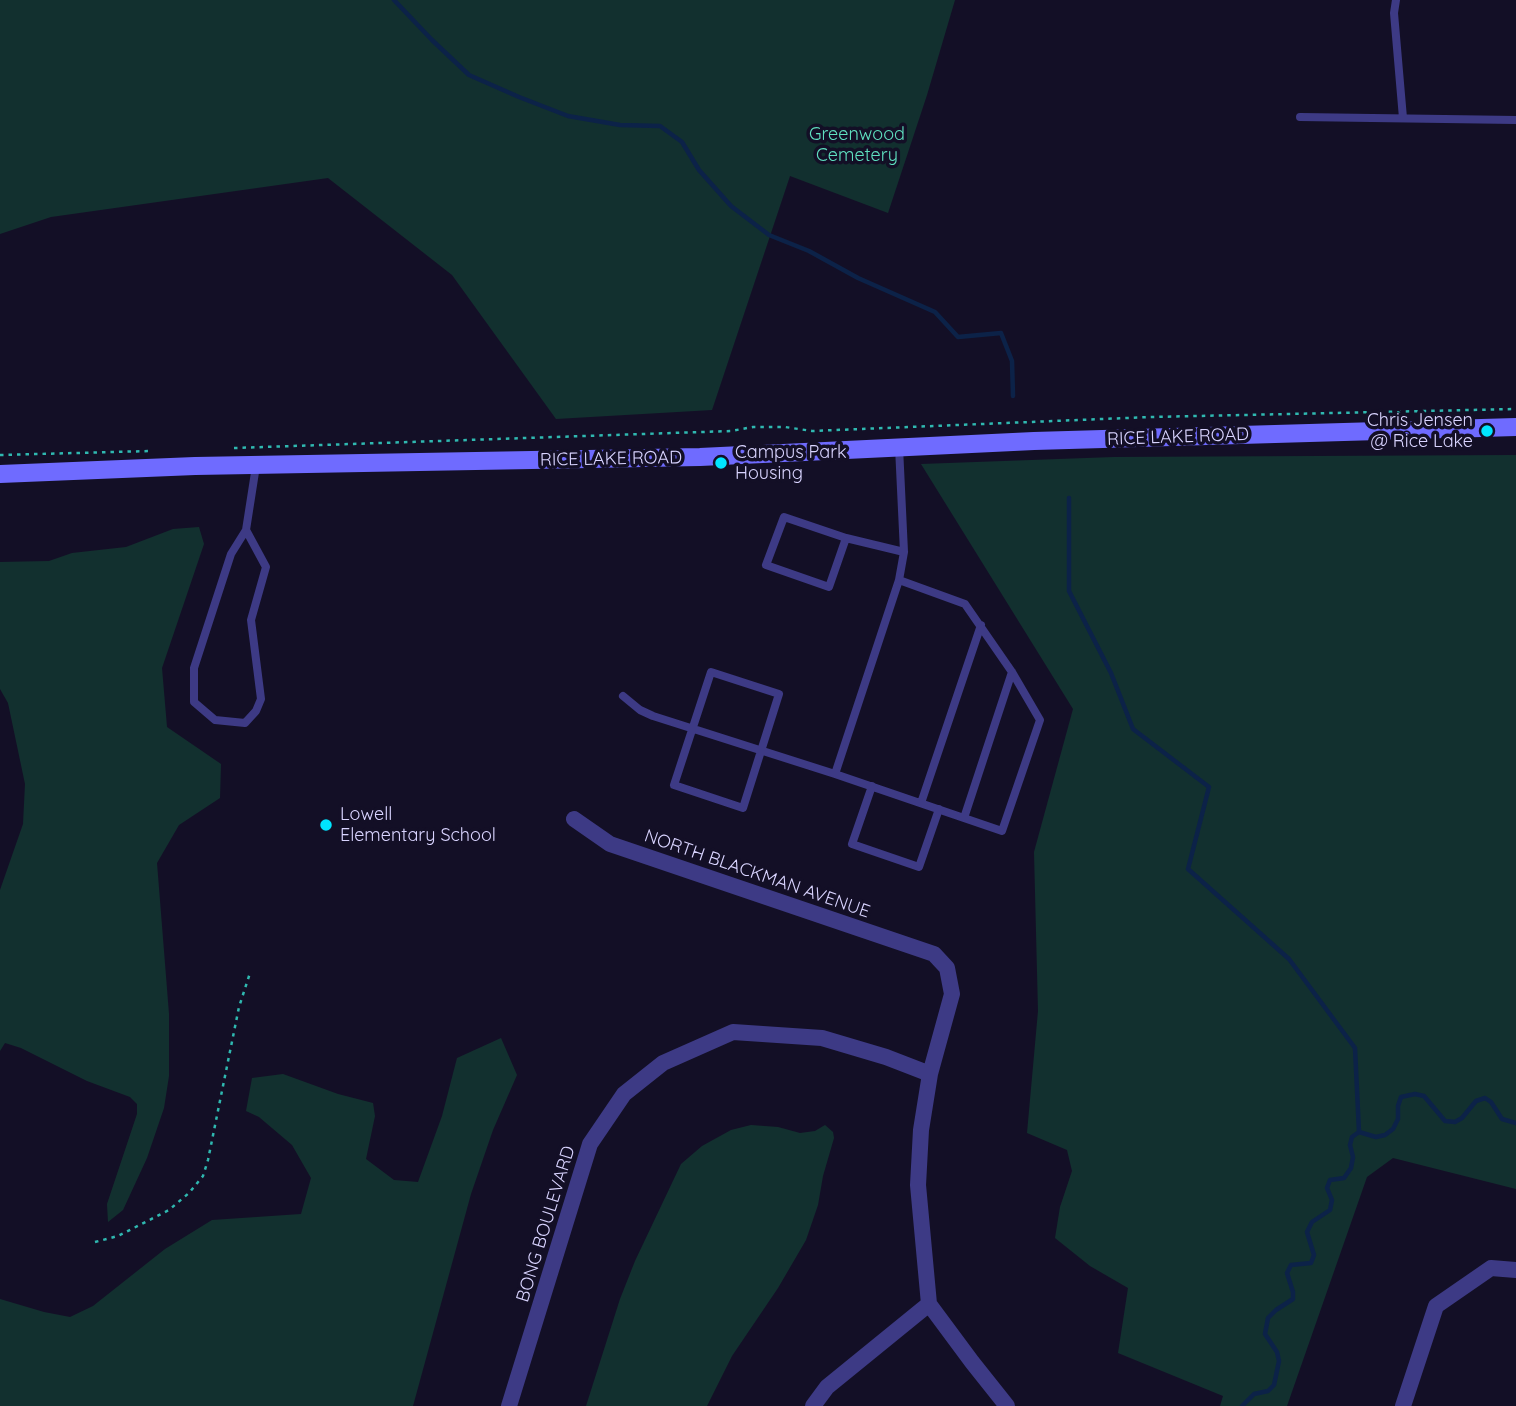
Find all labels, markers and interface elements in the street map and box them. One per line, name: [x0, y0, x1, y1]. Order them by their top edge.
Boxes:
park label: Greenwood Cemetery: [809, 124, 905, 166]
place label: Chris Jensen @ Rice Lake: [1367, 410, 1473, 452]
marker: Chris Jensen @ Rice Lake: [1479, 423, 1495, 439]
street label: RICE LAKE ROAD: [1107, 424, 1249, 450]
place label: Campus Park Housing: [735, 442, 847, 484]
street label: RICE LAKE ROAD: [540, 447, 682, 471]
marker: Campus Park Housing: [713, 455, 729, 471]
place label: Lowell Elementary School: [340, 804, 496, 846]
marker: Lowell Elementary School: [318, 817, 334, 833]
street label: NORTH BLACKMAN AVENUE: [641, 825, 873, 923]
street label: BONG BOULEVARD: [512, 1143, 580, 1305]

